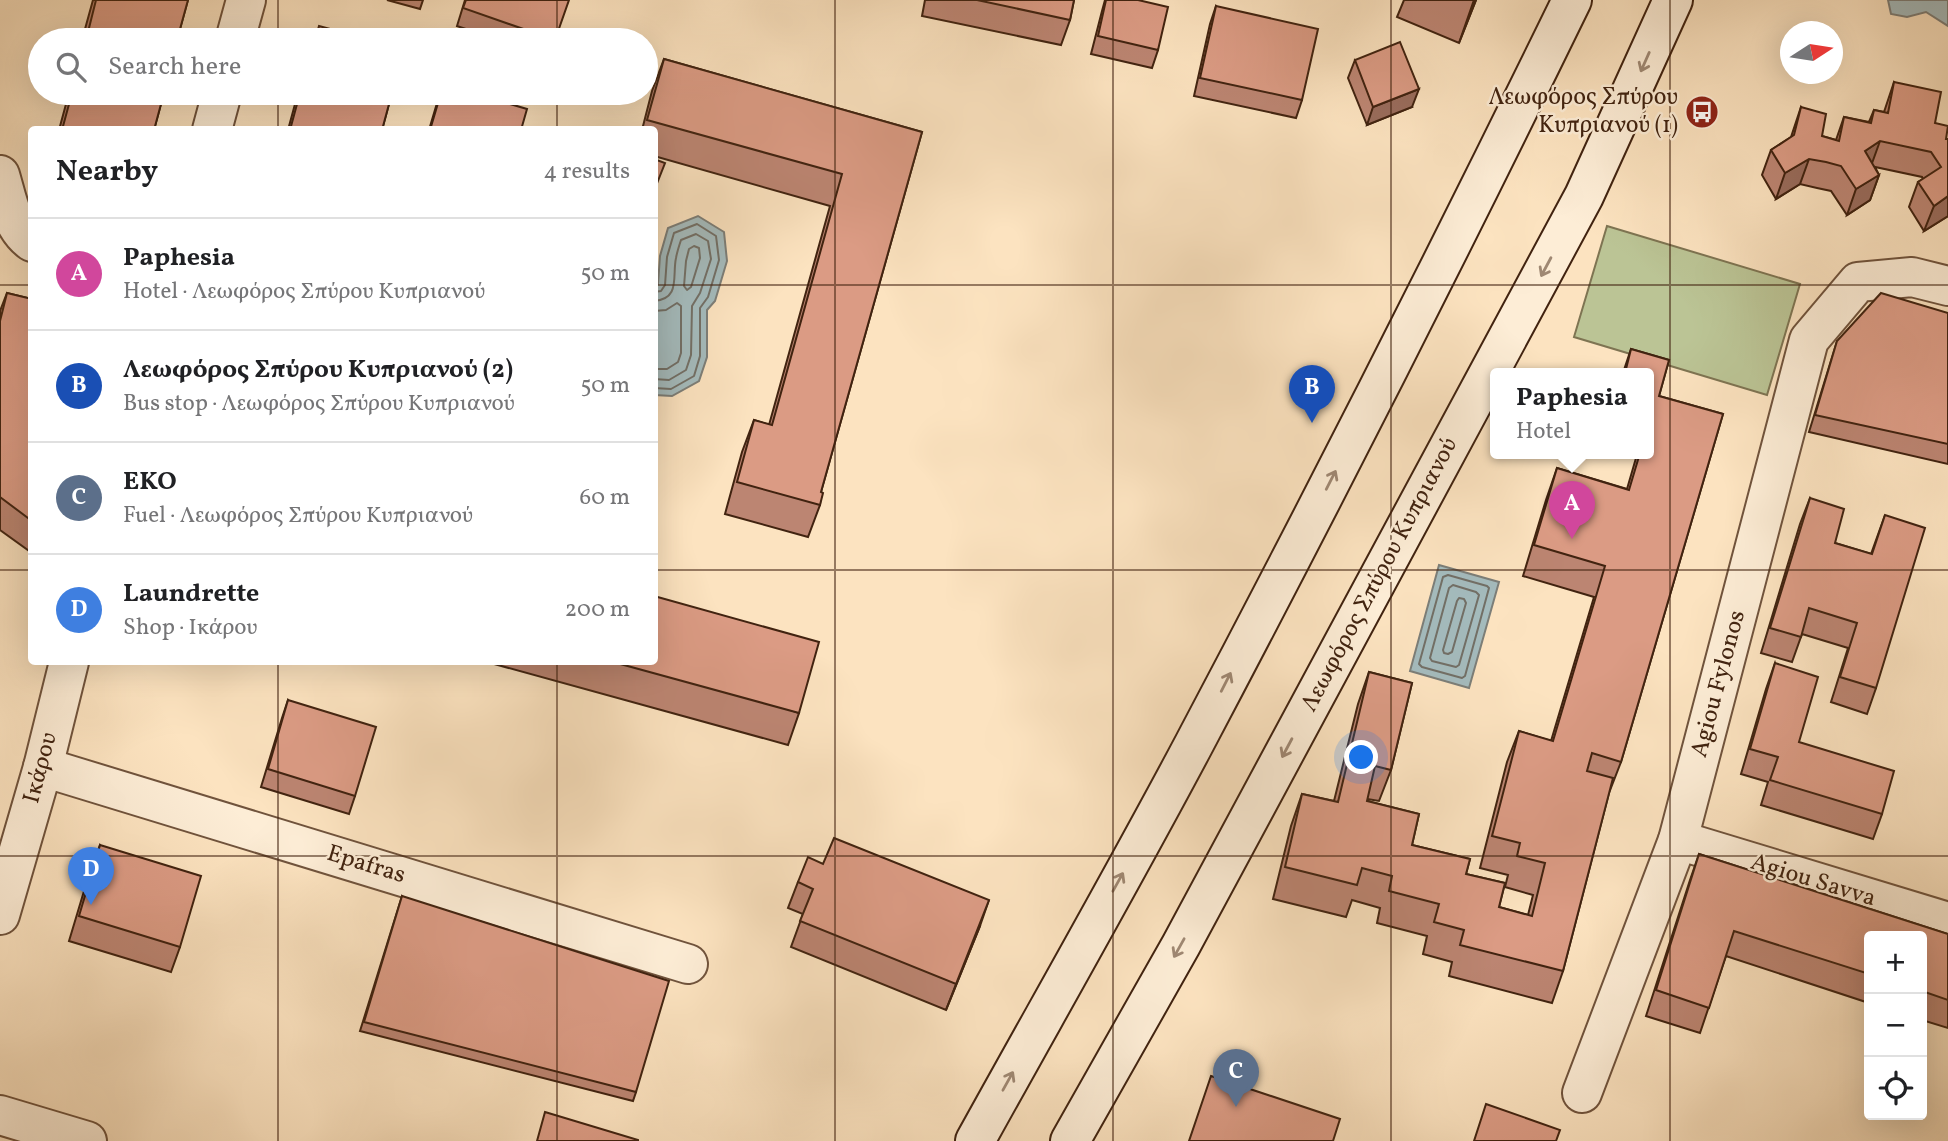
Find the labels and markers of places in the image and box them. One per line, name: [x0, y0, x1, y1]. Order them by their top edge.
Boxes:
place label: Λεωφόρος Σπύρου Κυπριανού (1): [1488, 81, 1678, 143]
bus stop icon: Λεωφόρος Σπύρου Κυπριανού (1): [1683, 93, 1721, 131]
pin: B: [1289, 365, 1335, 423]
pin: A: [1549, 481, 1595, 539]
pin: D: [68, 847, 114, 905]
pin: C: [1213, 1049, 1259, 1107]

